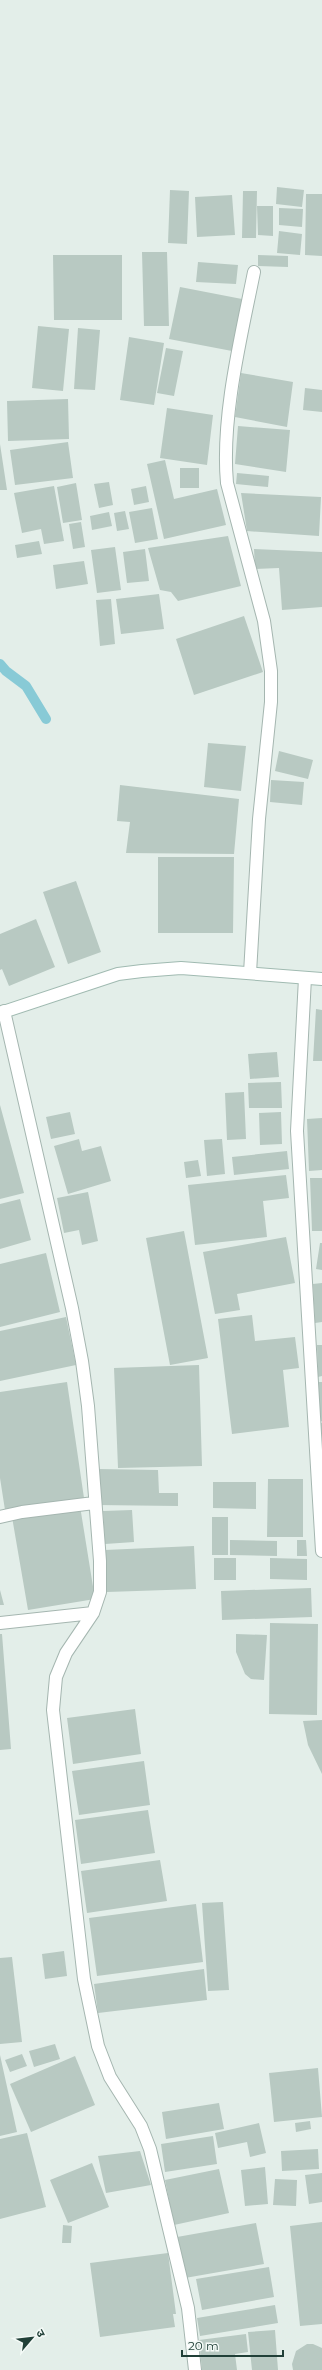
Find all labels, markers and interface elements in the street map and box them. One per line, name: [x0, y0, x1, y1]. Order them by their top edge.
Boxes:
north arrow: [12, 2318, 52, 2358]
text: उ: [33, 2327, 49, 2340]
scale bar: [182, 2332, 283, 2358]
text: 20 m: [188, 2338, 219, 2353]

